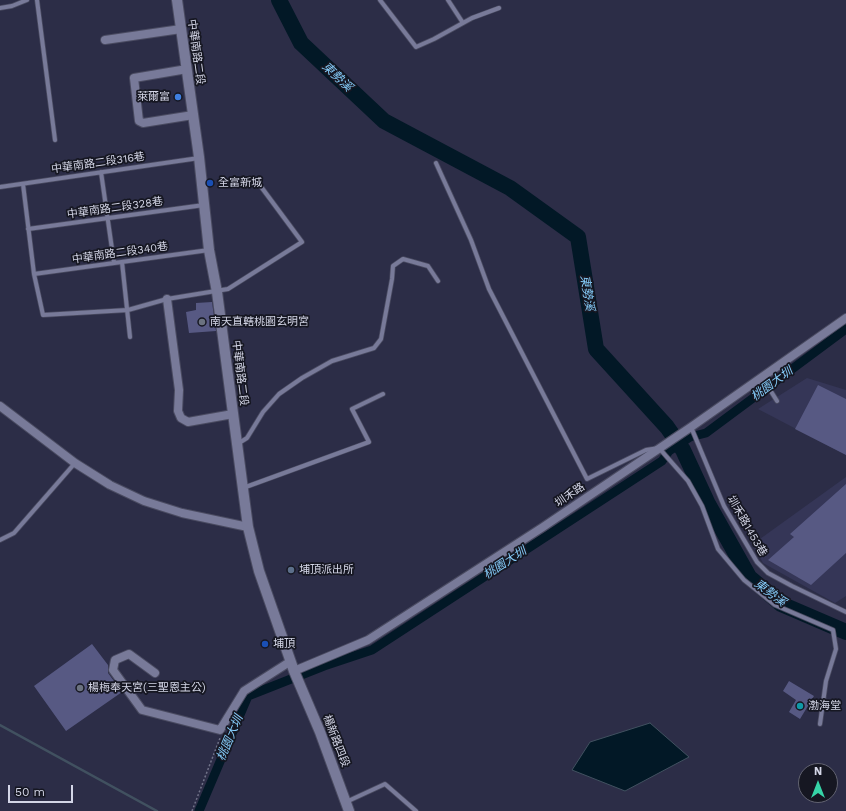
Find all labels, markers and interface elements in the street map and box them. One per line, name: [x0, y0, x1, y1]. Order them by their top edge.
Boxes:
street label: 中華南路二段: [185, 18, 207, 86]
water label: 東勢溪: [319, 59, 355, 95]
place label: 萊爾富: [137, 90, 170, 104]
marker: 萊爾富: [173, 92, 183, 102]
street label: 中華南路二段316巷: [50, 150, 146, 176]
place label: 全富新城: [218, 176, 262, 190]
marker: 全富新城: [205, 178, 215, 188]
street label: 中華南路二段328巷: [66, 195, 164, 221]
street label: 中華南路二段340巷: [71, 240, 169, 266]
water label: 東勢溪: [577, 274, 597, 312]
place label: 南天直轄桃園玄明宮: [210, 315, 309, 329]
marker: 南天直轄桃園玄明宮: [197, 317, 207, 327]
street label: 中華南路二段: [229, 339, 251, 407]
water label: 桃園大圳: [748, 364, 796, 404]
street label: 圳禾路: [553, 480, 587, 510]
street label: 圳禾路1453巷: [724, 493, 770, 559]
water label: 桃園大圳: [481, 544, 529, 582]
place label: 埔頂派出所: [299, 563, 354, 577]
marker: 埔頂派出所: [286, 565, 296, 575]
water label: 東勢溪: [751, 576, 789, 610]
place label: 埔頂: [273, 637, 295, 651]
marker: 埔頂: [260, 639, 270, 649]
place label: 楊梅奉天宮(三聖恩主公): [88, 681, 206, 695]
marker: 楊梅奉天宮(三聖恩主公): [75, 683, 85, 693]
place label: 渤海堂: [808, 699, 841, 713]
marker: 渤海堂: [795, 701, 805, 711]
water label: 桃園大圳: [214, 713, 246, 763]
street label: 楊新路四段: [320, 713, 352, 769]
north arrow: [798, 763, 838, 803]
text: N: [814, 765, 822, 778]
scale bar: [10, 777, 75, 803]
text: 50 m: [15, 785, 45, 799]

